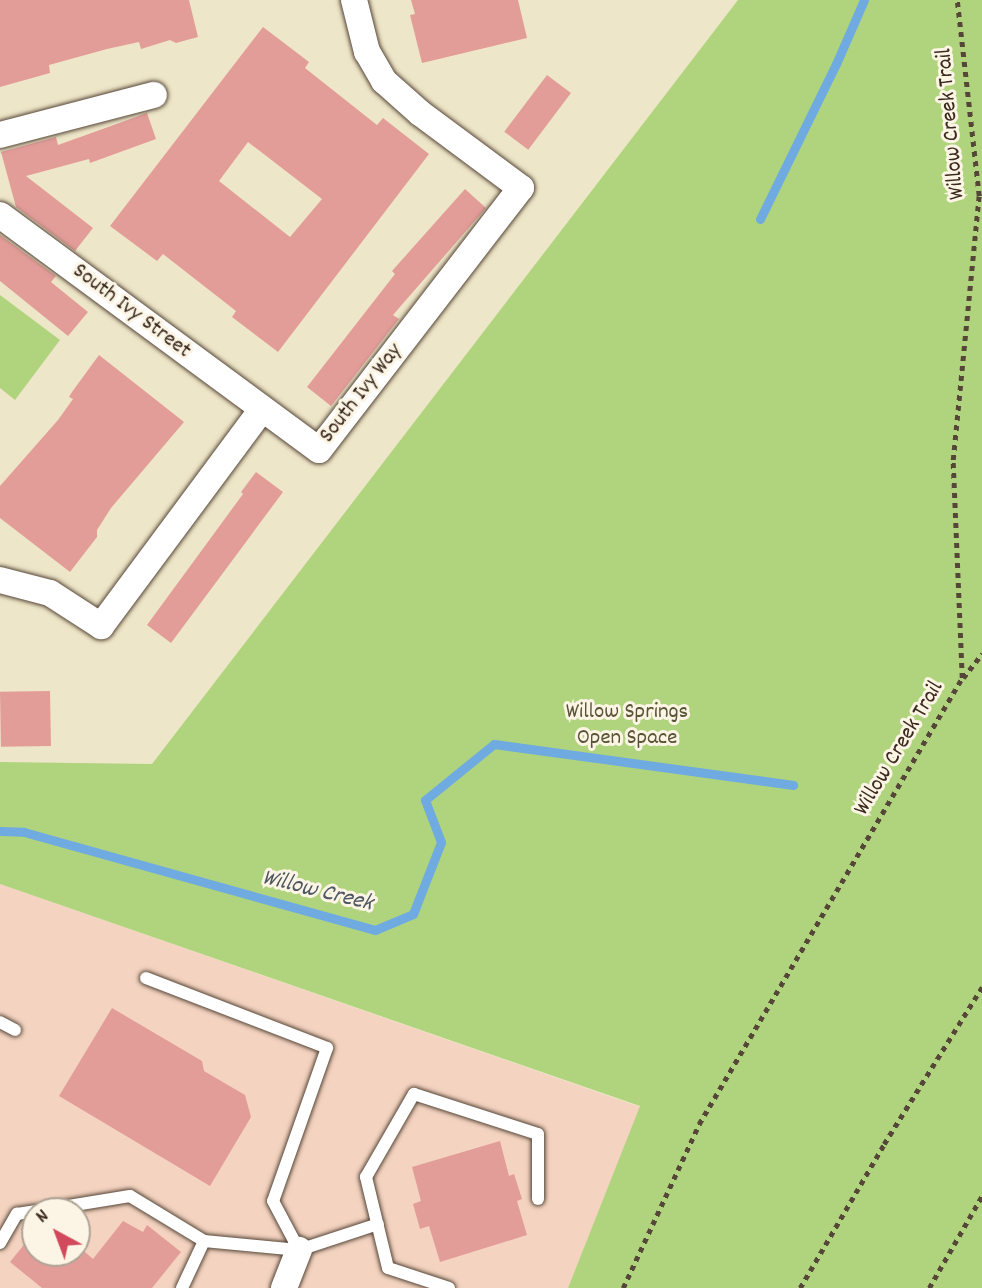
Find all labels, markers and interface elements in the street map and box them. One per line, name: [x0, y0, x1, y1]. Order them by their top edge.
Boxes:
street label: Willow Creek Trail: [932, 47, 972, 201]
street label: South Ivy Street: [66, 258, 196, 366]
street label: South Ivy Way: [314, 339, 410, 449]
street label: Willow Creek Trail: [849, 677, 951, 821]
park label: Willow Springs Open Space: [566, 699, 688, 753]
water label: Willow Creek: [259, 864, 375, 920]
north arrow: [21, 1197, 91, 1267]
text: N: [31, 1204, 56, 1231]

